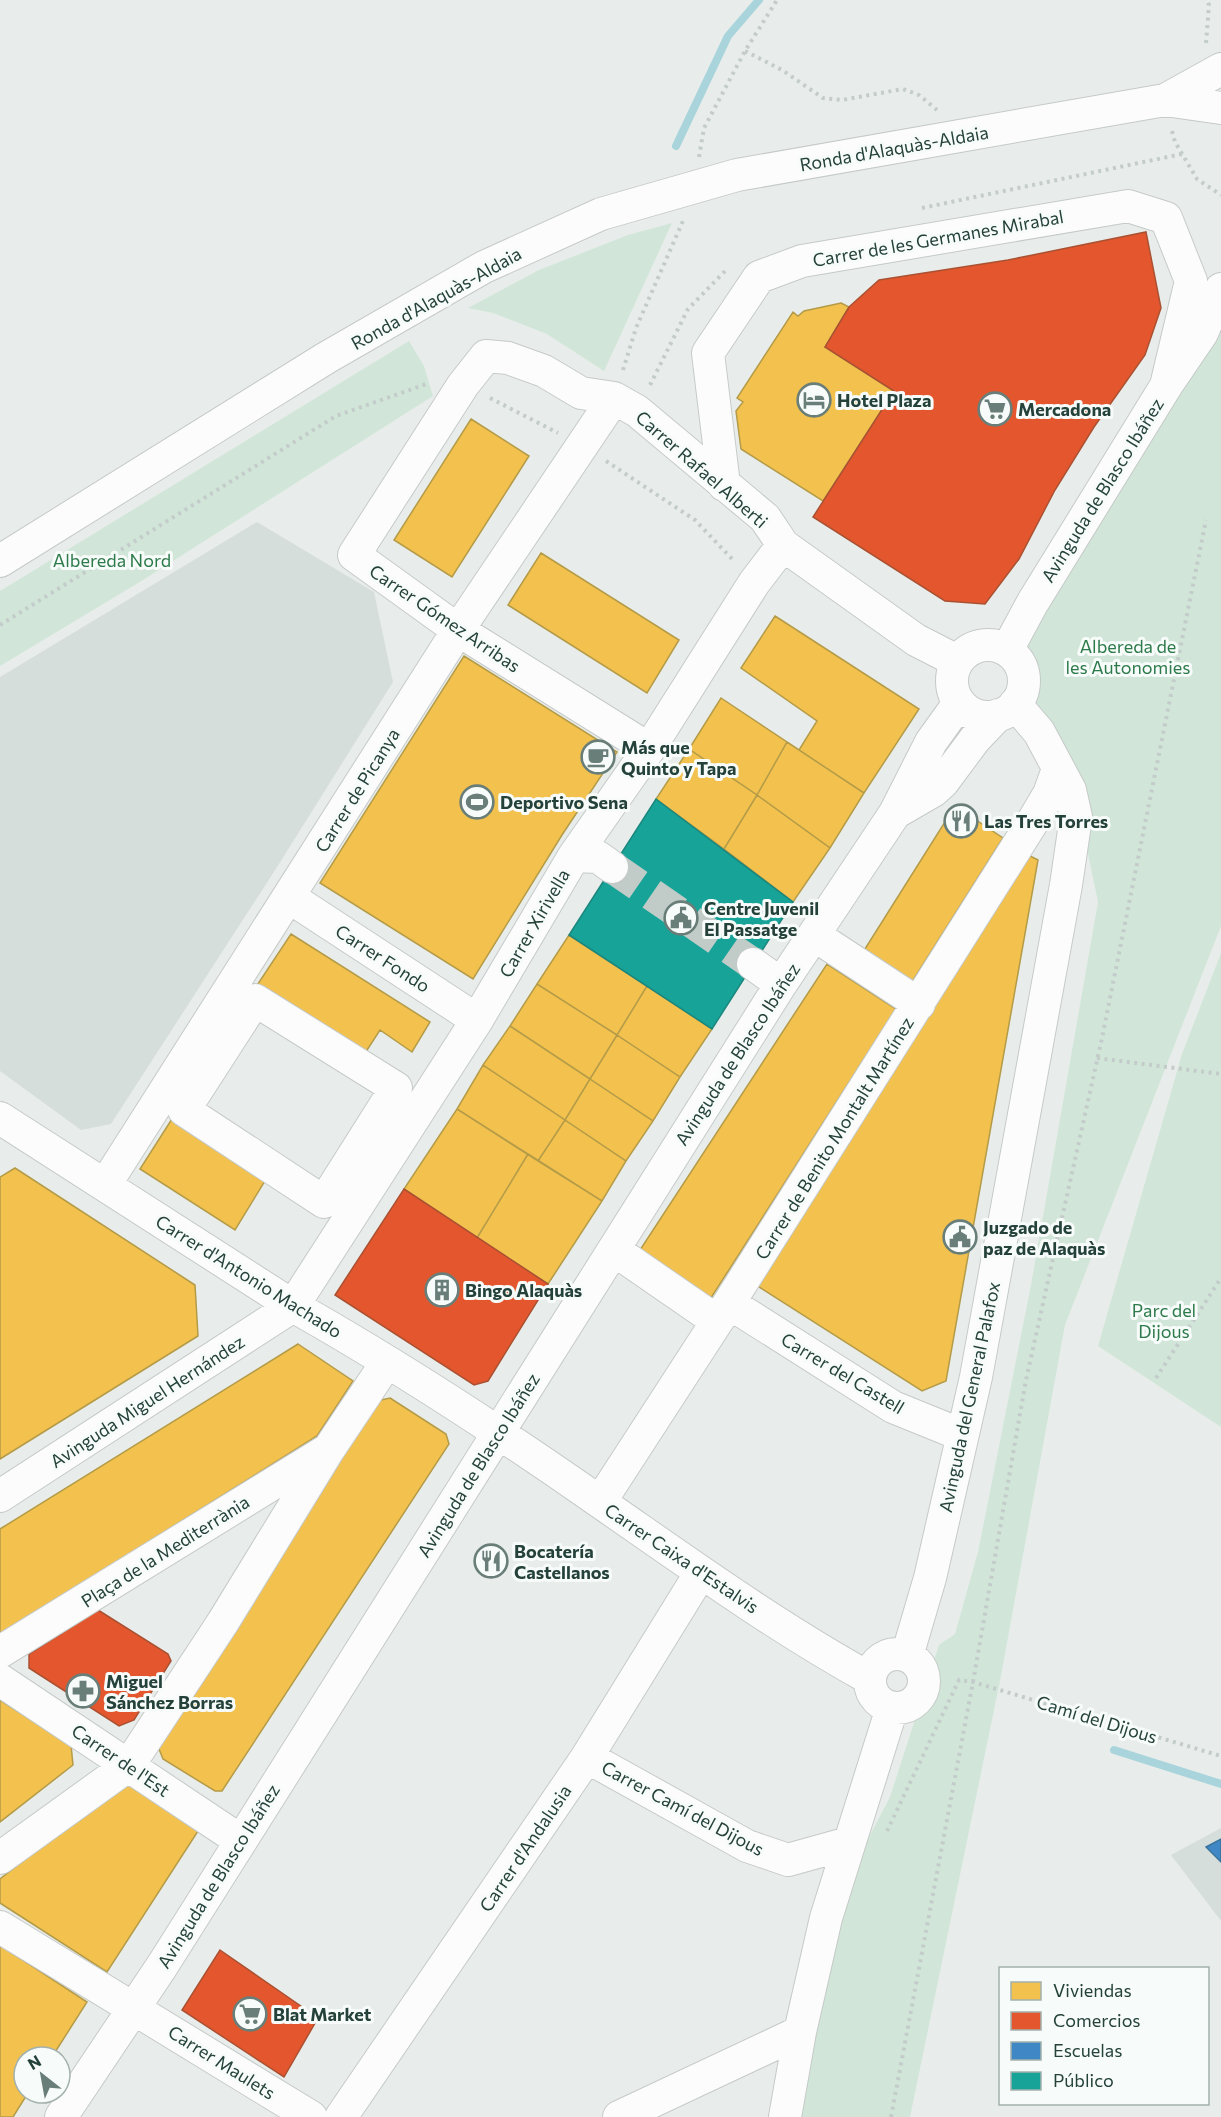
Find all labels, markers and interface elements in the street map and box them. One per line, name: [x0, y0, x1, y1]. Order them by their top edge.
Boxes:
street label: Ronda d'Alaquàs-Aldaia: [798, 121, 990, 175]
street label: Carrer de les Germanes Mirabal: [811, 205, 1065, 271]
street label: Ronda d'Alaquàs-Aldaia: [347, 242, 525, 354]
hotel icon: Hotel Plaza: [796, 382, 832, 418]
place label: Hotel Plaza: [837, 389, 931, 411]
supermarket icon: Mercadona: [977, 391, 1013, 427]
street label: Avinguda de Blasco Ibáñez: [1036, 394, 1168, 586]
place label: Mercadona: [1018, 398, 1111, 420]
street label: Carrer Rafael Alberti: [632, 406, 772, 532]
park label: Albereda Nord: [53, 549, 171, 571]
street label: Carrer Gómez Arribas: [365, 559, 525, 677]
park label: Albereda de les Autonomies: [1065, 635, 1191, 678]
street label: Carrer de Picanya: [310, 724, 404, 856]
place label: Más que Quinto y Tapa: [621, 736, 736, 779]
cafe icon: Más que Quinto y Tapa: [580, 739, 616, 775]
sports icon: Deportivo Sena: [459, 784, 495, 820]
place label: Deportivo Sena: [500, 791, 628, 813]
restaurant icon: Las Tres Torres: [943, 803, 979, 839]
place label: Las Tres Torres: [984, 810, 1108, 832]
street label: Carrer Xirivella: [494, 865, 574, 981]
place label: Centre Juvenil El Passatge: [704, 897, 819, 940]
public building icon: Centre Juvenil El Passatge: [663, 900, 699, 936]
street label: Carrer Fondo: [332, 919, 434, 997]
street label: Avinguda de Blasco Ibáñez: [670, 959, 804, 1149]
street label: Carrer de Benito Montalt Martínez: [750, 1013, 918, 1263]
street label: Carrer d'Antonio Machado: [152, 1210, 346, 1342]
place label: Juzgado de paz de Alaquàs: [983, 1216, 1105, 1259]
public building icon: Juzgado de paz de Alaquàs: [942, 1219, 978, 1255]
building icon: Bingo Alaquàs: [424, 1272, 460, 1308]
place label: Bingo Alaquàs: [465, 1279, 582, 1301]
street label: Avinguda del General Palafox: [934, 1279, 1004, 1514]
park label: Parc del Dijous: [1132, 1299, 1196, 1342]
street label: Carrer del Castell: [777, 1328, 909, 1418]
street label: Avinguda Miguel Hernández: [46, 1330, 248, 1472]
street label: Avinguda de Blasco Ibáñez: [412, 1369, 544, 1561]
street label: Plaça de la Mediterrània: [77, 1490, 253, 1612]
street label: Carrer Caixa d'Estalvis: [601, 1498, 763, 1618]
place label: Bocatería Castellanos: [514, 1540, 610, 1583]
restaurant icon: Bocatería Castellanos: [473, 1543, 509, 1579]
place label: Miguel Sánchez Borras: [106, 1670, 233, 1713]
pharmacy icon: Miguel Sánchez Borras: [65, 1673, 101, 1709]
street label: Camí del Dijous: [1034, 1690, 1160, 1748]
street label: Carrer de l'Est: [68, 1719, 174, 1801]
street label: Carrer Camí del Dijous: [598, 1756, 768, 1860]
street label: Avinguda de Blasco Ibáñez: [152, 1780, 284, 1972]
street label: Carrer d'Andalusia: [474, 1780, 576, 1916]
legend: [999, 1967, 1209, 2105]
text: Viviendas: [1053, 1979, 1132, 2001]
supermarket icon: Blat Market: [232, 1996, 268, 2032]
place label: Blat Market: [273, 2003, 372, 2025]
text: Comercios: [1053, 2009, 1140, 2031]
street label: Carrer Maulets: [164, 2020, 280, 2104]
text: Escuelas: [1053, 2039, 1122, 2061]
north arrow: [12, 2045, 72, 2105]
text: N: [24, 2050, 44, 2073]
text: Público: [1053, 2069, 1114, 2091]

